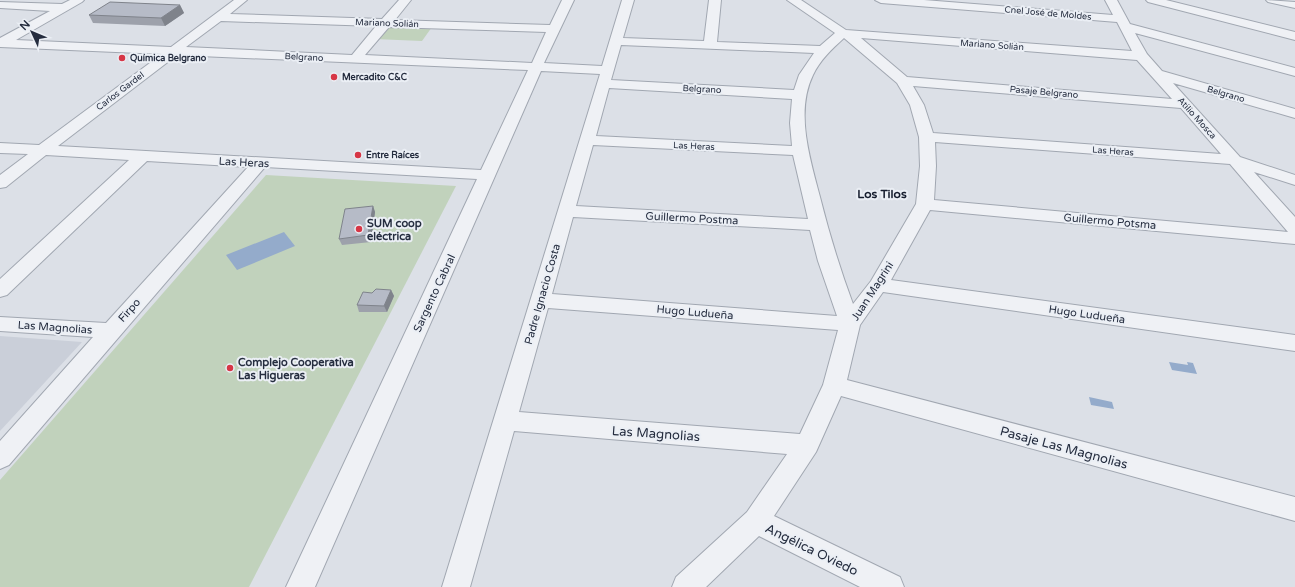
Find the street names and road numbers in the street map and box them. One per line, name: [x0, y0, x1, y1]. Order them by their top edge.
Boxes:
street label: Cnel José de Moldes: [1004, 4, 1092, 23]
street label: Mariano Solián: [355, 17, 419, 30]
street label: Mariano Solián: [960, 38, 1024, 53]
street label: Belgrano: [284, 51, 324, 64]
street label: Carlos Gardel: [94, 70, 147, 113]
street label: Belgrano: [682, 83, 722, 96]
street label: Pasaje Belgrano: [1009, 84, 1079, 101]
street label: Belgrano: [1206, 84, 1246, 105]
street label: Atilio Mosca: [1175, 95, 1218, 142]
street label: Las Heras: [673, 140, 715, 153]
street label: Las Heras: [1092, 145, 1134, 158]
street label: Las Heras: [218, 155, 270, 170]
street label: Guillermo Postma: [645, 210, 739, 227]
street label: Guillermo Potsma: [1063, 211, 1157, 232]
street label: Padre Ignacio Costa: [522, 242, 563, 346]
street label: Sargento Cabral: [411, 252, 458, 334]
street label: Juan Magrini: [849, 259, 896, 323]
street label: Firpo: [115, 296, 143, 325]
street label: Hugo Ludueña: [656, 303, 734, 322]
street label: Hugo Ludueña: [1048, 303, 1126, 326]
street label: Las Magnolias: [17, 318, 93, 337]
street label: Las Magnolias: [611, 423, 701, 445]
street label: Pasaje Las Magnolias: [998, 423, 1129, 473]
street label: Angélica Oviedo: [763, 520, 861, 579]

